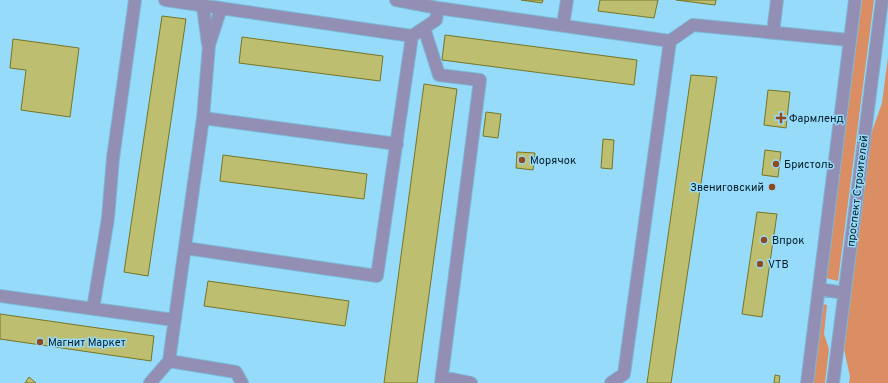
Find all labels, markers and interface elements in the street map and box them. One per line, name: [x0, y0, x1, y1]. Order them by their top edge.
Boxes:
place label: Фармленд: [789, 112, 844, 126]
marker: Фармленд: [776, 113, 786, 123]
street label: проспект Строителей: [844, 135, 872, 248]
place label: Морячок: [530, 154, 576, 168]
marker: Морячок: [517, 155, 527, 165]
place label: Бристоль: [784, 158, 834, 172]
marker: Бристоль: [771, 159, 781, 169]
place label: Звениговский: [690, 181, 764, 195]
marker: Звениговский: [767, 182, 777, 192]
place label: Впрок: [772, 234, 804, 248]
marker: Впрок: [759, 235, 769, 245]
place label: VTB: [768, 258, 789, 272]
marker: VTB: [755, 259, 765, 269]
place label: Магнит Маркет: [48, 336, 126, 350]
marker: Магнит Маркет: [35, 337, 45, 347]

